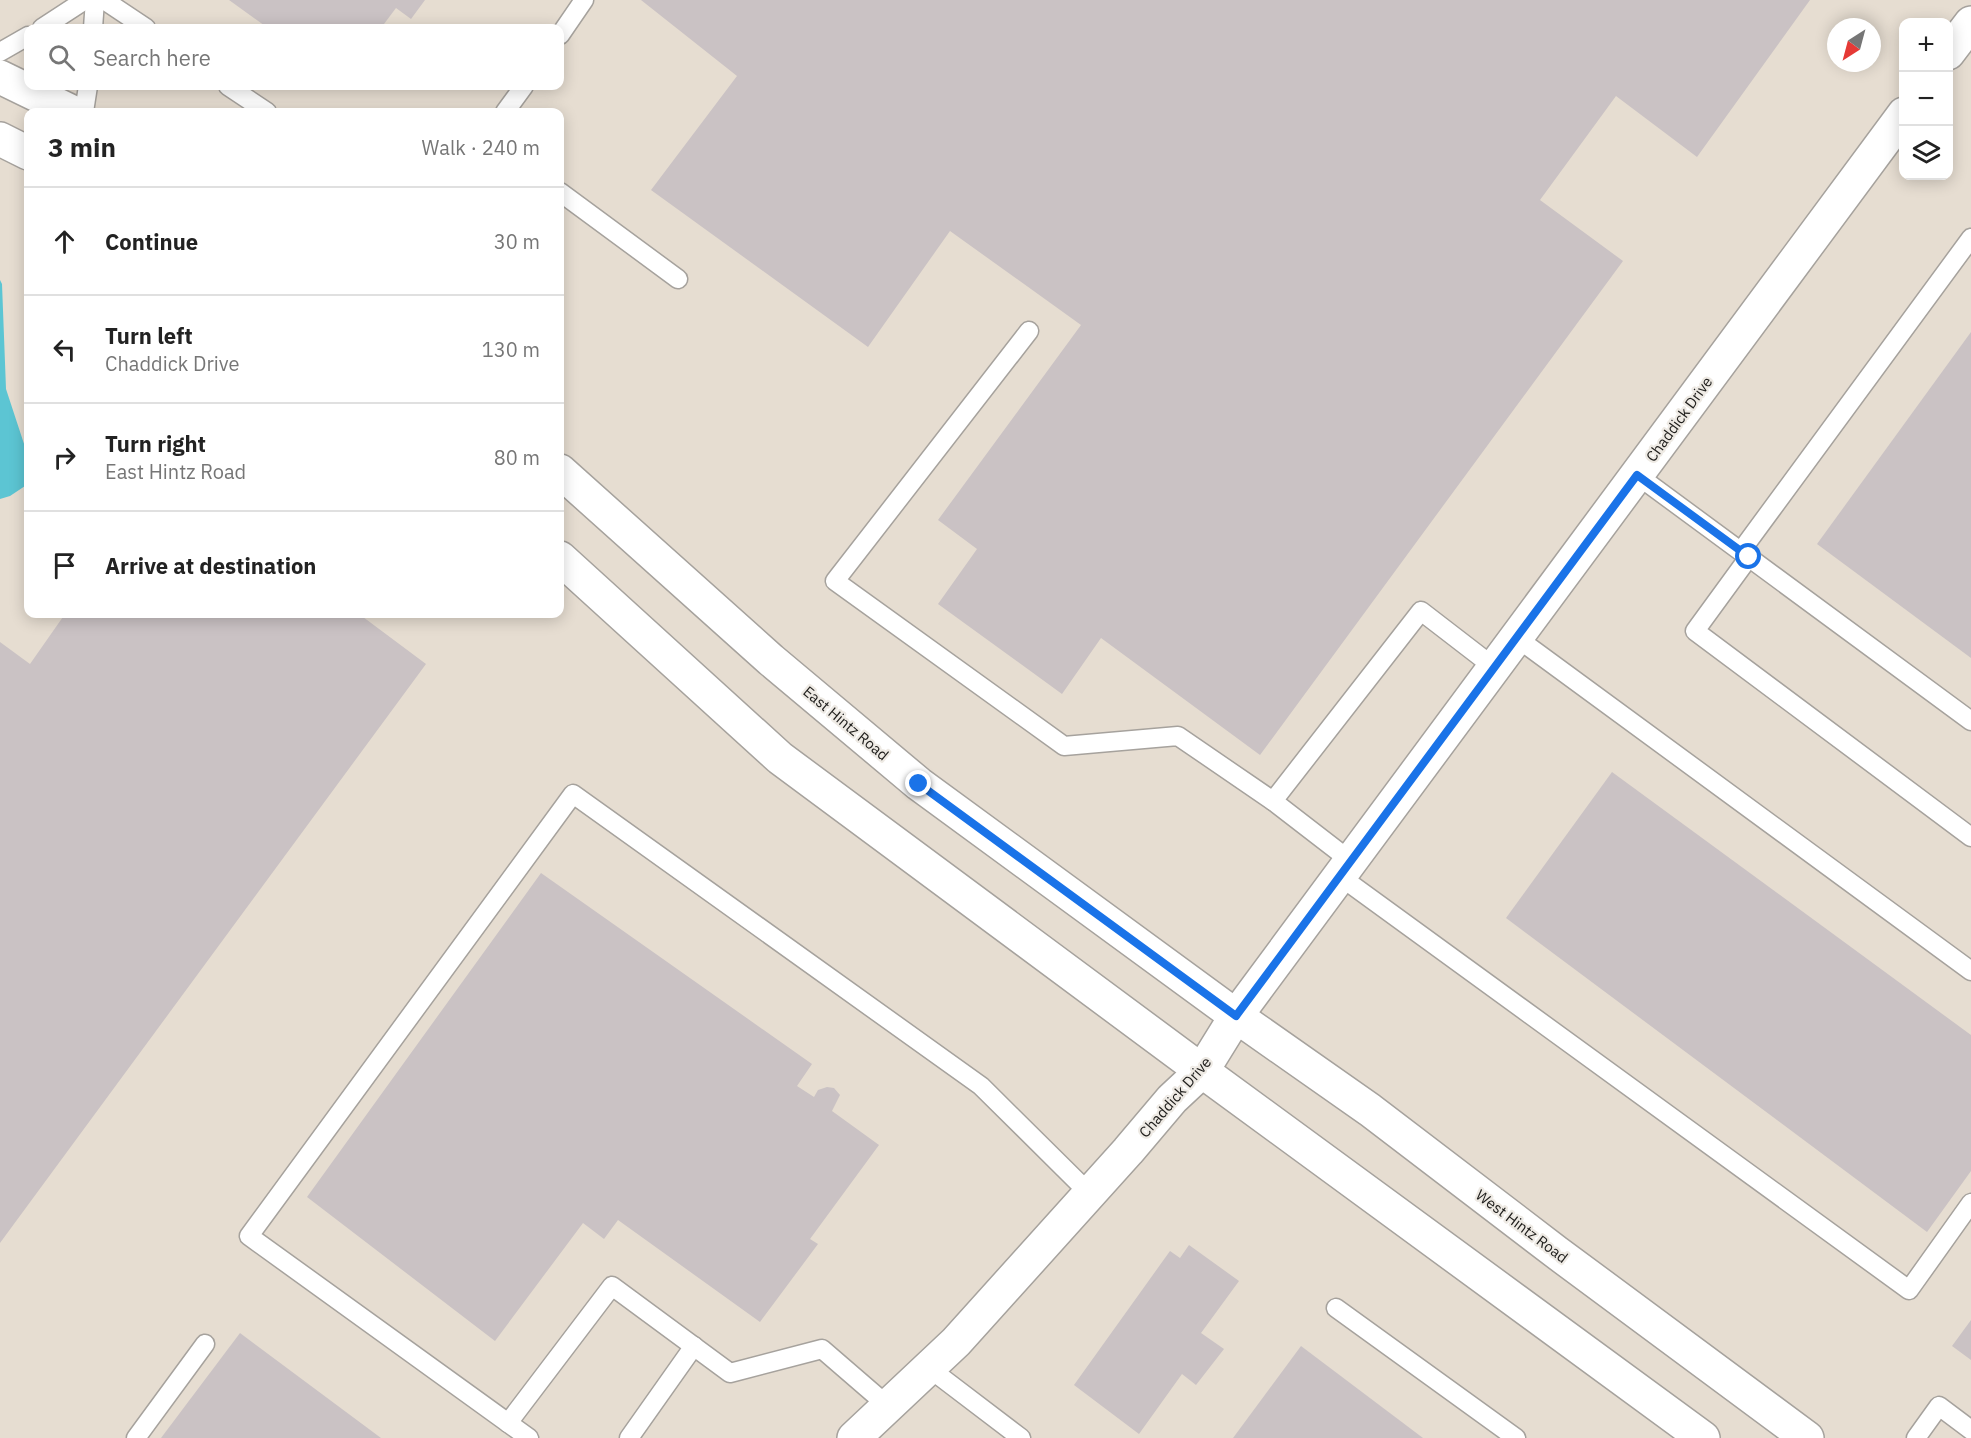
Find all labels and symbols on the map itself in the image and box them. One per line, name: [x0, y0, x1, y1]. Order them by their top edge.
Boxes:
north arrow: [1827, 18, 1881, 72]
street label: Chaddick Drive: [1642, 373, 1716, 465]
route start: [1735, 543, 1761, 569]
street label: East Hintz Road: [799, 682, 893, 764]
route end: [905, 770, 931, 796]
street label: Chaddick Drive: [1135, 1053, 1215, 1141]
street label: West Hintz Road: [1472, 1185, 1572, 1267]

